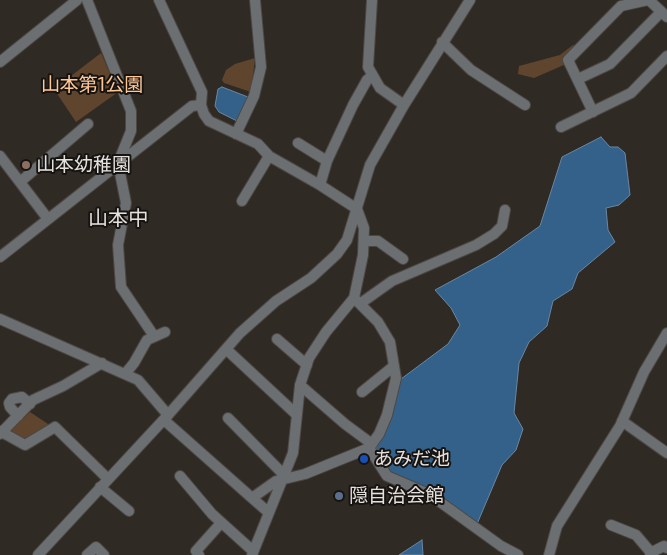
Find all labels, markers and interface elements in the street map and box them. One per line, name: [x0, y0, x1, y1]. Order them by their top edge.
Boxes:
park label: 山本第1公園: [41, 74, 143, 96]
place label: 山本幼稚園: [36, 154, 131, 176]
marker: 山本幼稚園: [20, 159, 32, 171]
district label: 山本中: [88, 206, 148, 230]
place label: あみだ池: [374, 448, 450, 470]
marker: あみだ池: [358, 453, 370, 465]
place label: 隠自治会館: [349, 485, 444, 507]
marker: 隠自治会館: [333, 490, 345, 502]

